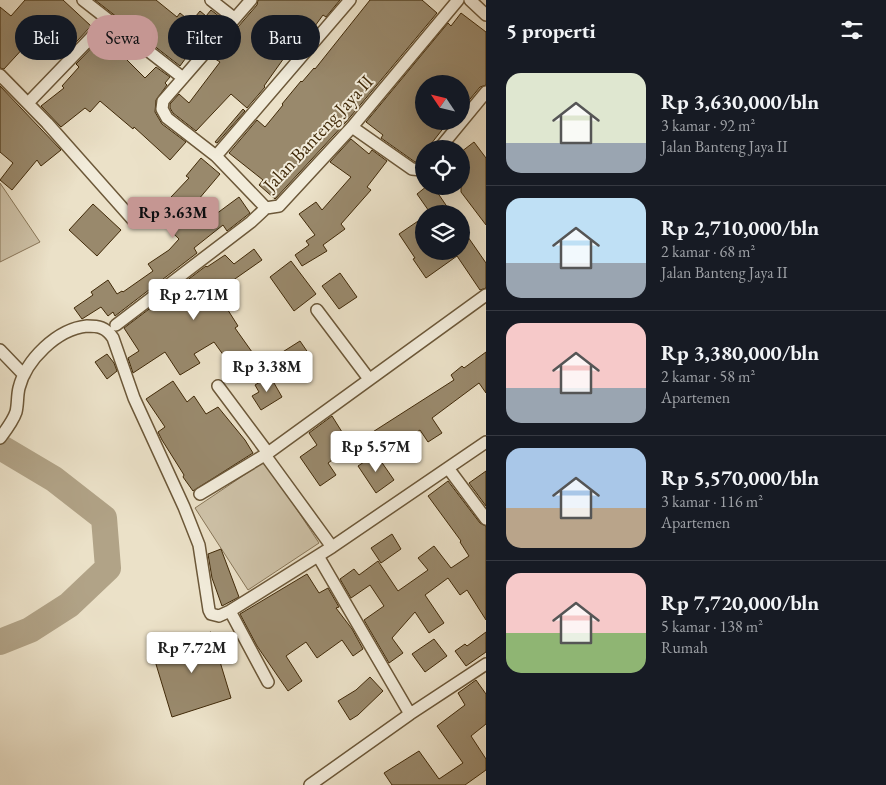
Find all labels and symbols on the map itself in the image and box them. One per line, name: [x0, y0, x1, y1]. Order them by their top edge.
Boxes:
street label: Jalan Banteng Jaya II: [256, 69, 379, 198]
north arrow: [415, 75, 470, 130]
pin: Rp 3.63M: [121, 196, 225, 239]
pin: Rp 2.71M: [142, 278, 246, 321]
pin: Rp 3.38M: [215, 350, 319, 393]
pin: Rp 5.57M: [324, 430, 428, 473]
pin: Rp 7.72M: [140, 632, 244, 674]

